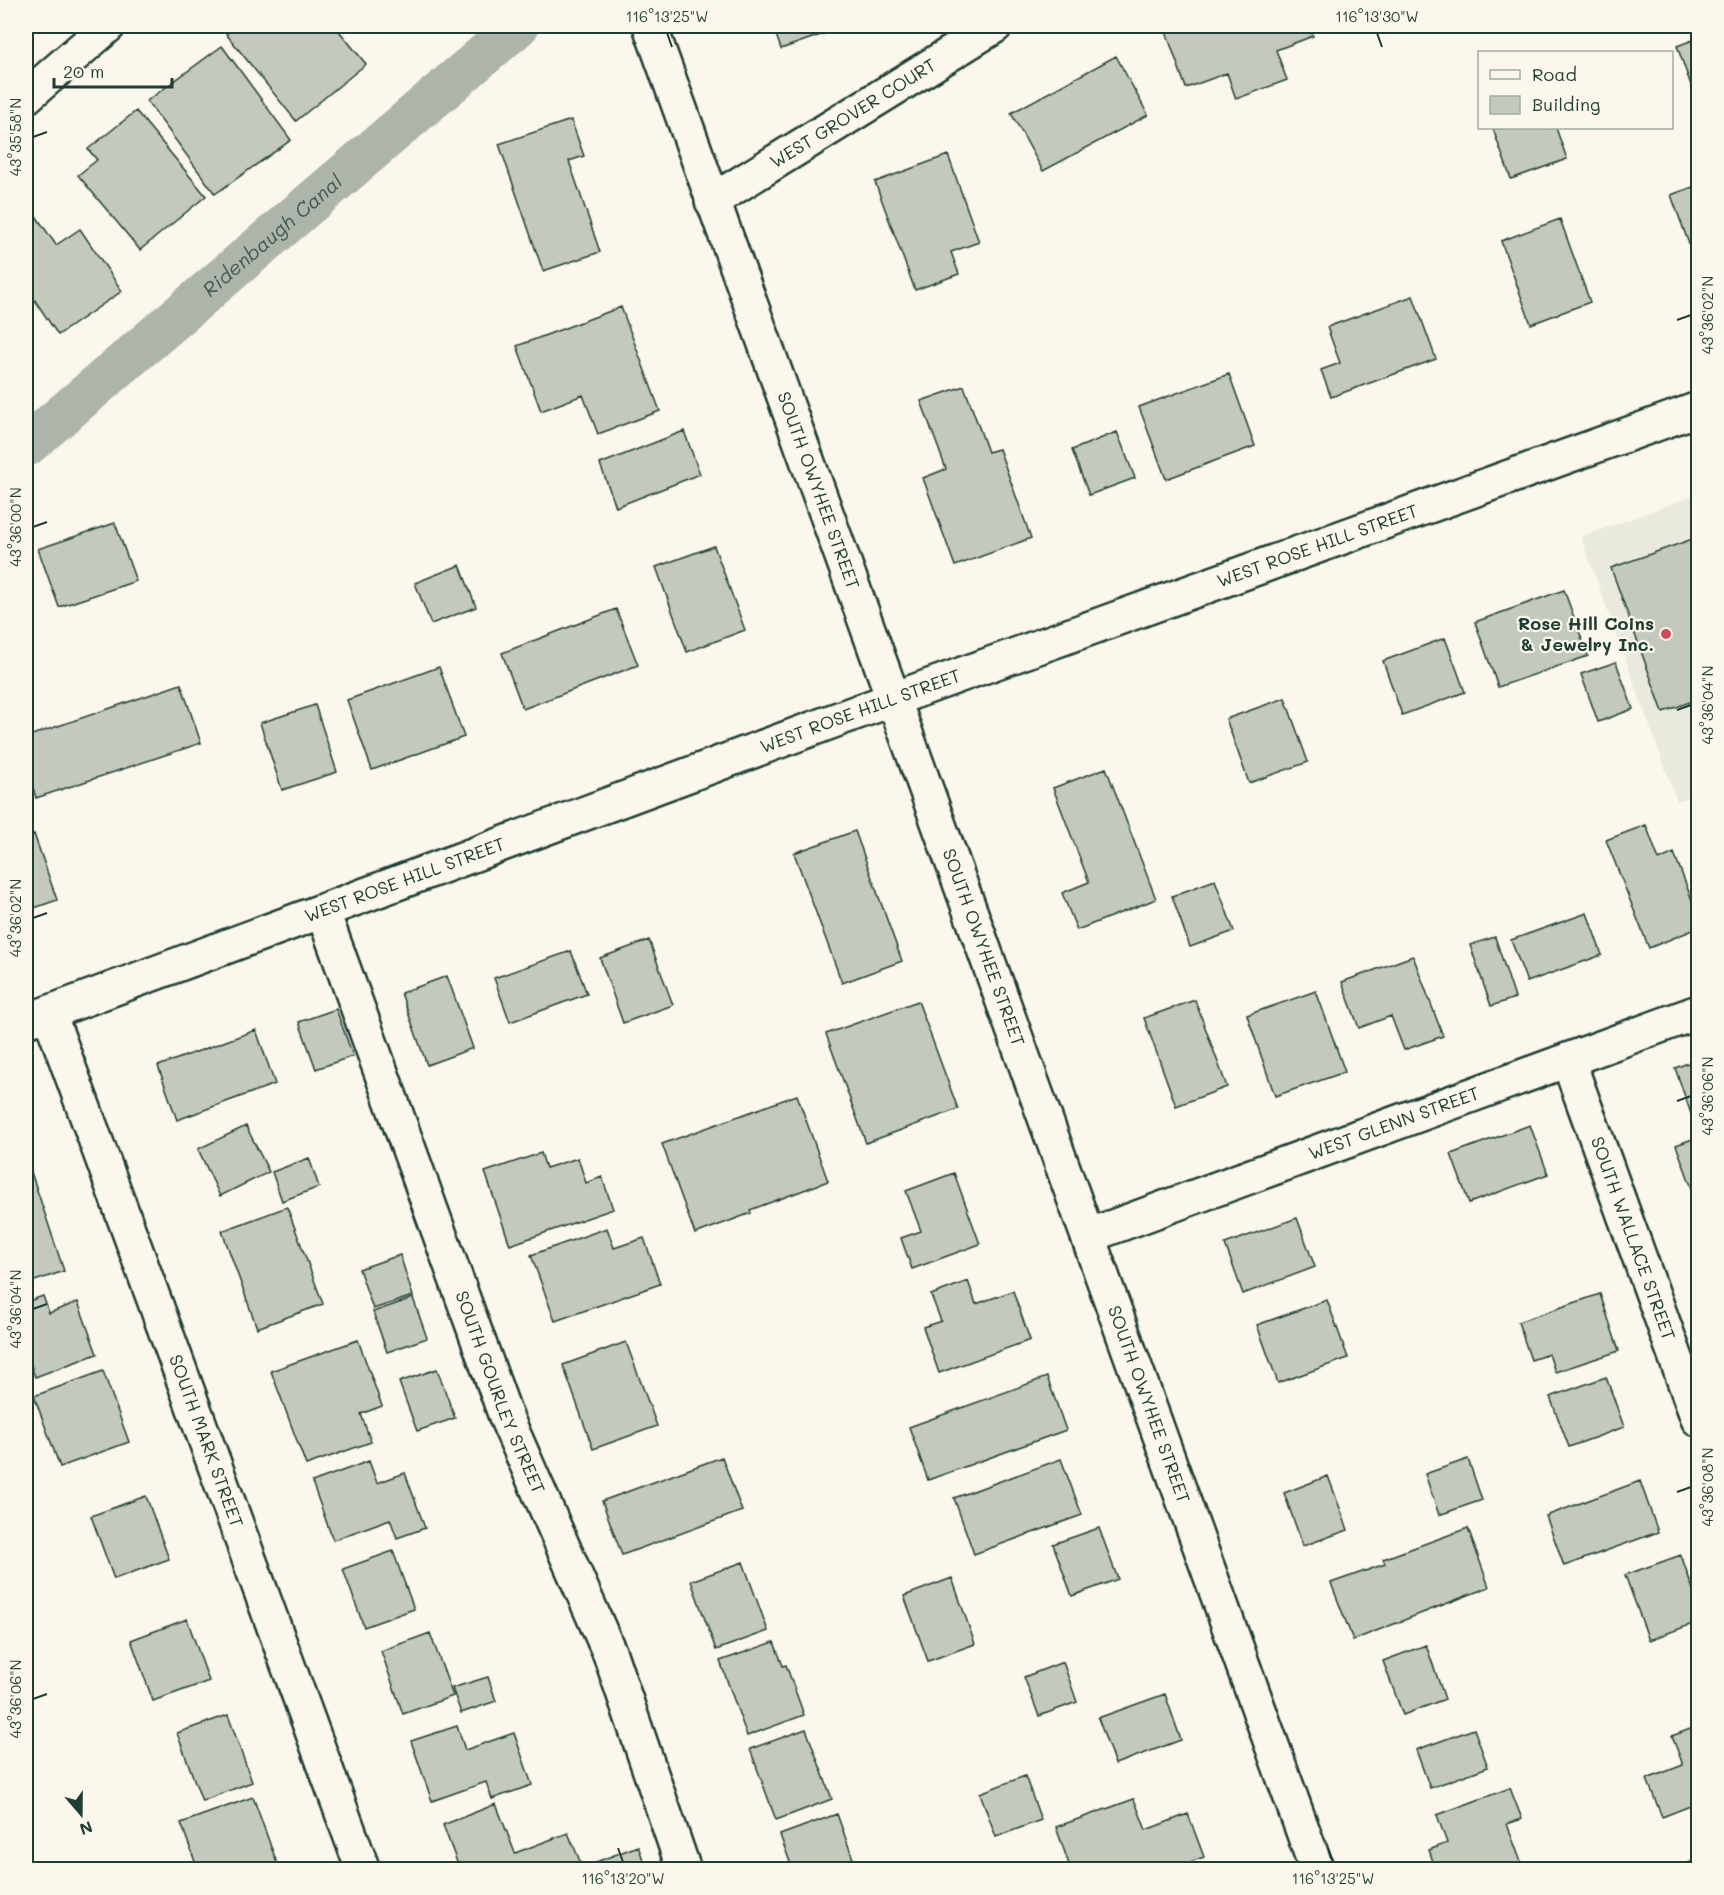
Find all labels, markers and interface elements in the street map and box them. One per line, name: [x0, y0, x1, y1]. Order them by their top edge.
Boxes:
text: 116°13'25"W: [626, 6, 708, 26]
text: 116°13'30"W: [1335, 6, 1419, 26]
scale bar: [54, 51, 172, 89]
legend: [1478, 51, 1673, 129]
street label: WEST GROVER COURT: [765, 52, 940, 173]
text: 20 m: [63, 59, 104, 83]
text: Road: [1532, 62, 1577, 86]
text: Building: [1532, 92, 1600, 116]
text: 43°35'58"N: [5, 98, 25, 176]
water label: Ridenbaugh Canal: [196, 168, 347, 302]
text: 43°36'02"N: [1697, 276, 1717, 354]
street label: SOUTH OWYHEE STREET: [772, 388, 866, 592]
text: 43°36'00"N: [5, 487, 25, 567]
street label: WEST ROSE HILL STREET: [1213, 498, 1421, 592]
place label: Rose Hill Coins & Jewelry Inc.: [1518, 611, 1654, 656]
marker: Rose Hill Coins & Jewelry Inc.: [1659, 627, 1673, 641]
street label: WEST ROSE HILL STREET: [756, 663, 964, 758]
text: 43°36'04"N: [1697, 666, 1717, 744]
street label: WEST ROSE HILL STREET: [301, 831, 508, 927]
street label: SOUTH OWYHEE STREET: [938, 845, 1031, 1049]
text: 43°36'02"N: [5, 879, 25, 957]
text: 43°36'06"N: [1697, 1056, 1717, 1136]
street label: WEST GLENN STREET: [1305, 1080, 1482, 1165]
street label: SOUTH WALLACE STREET: [1586, 1133, 1682, 1343]
text: 43°36'04"N: [5, 1270, 25, 1348]
street label: SOUTH GOURLEY STREET: [450, 1287, 551, 1497]
street label: SOUTH OWYHEE STREET: [1103, 1302, 1196, 1506]
street label: SOUTH MARK STREET: [164, 1351, 249, 1531]
text: 43°36'08"N: [1697, 1447, 1717, 1527]
text: 43°36'06"N: [5, 1659, 25, 1739]
north arrow: [51, 1784, 111, 1844]
text: N: [77, 1817, 96, 1841]
text: 116°13'20"W: [581, 1868, 665, 1888]
text: 116°13'25"W: [1292, 1868, 1374, 1888]

